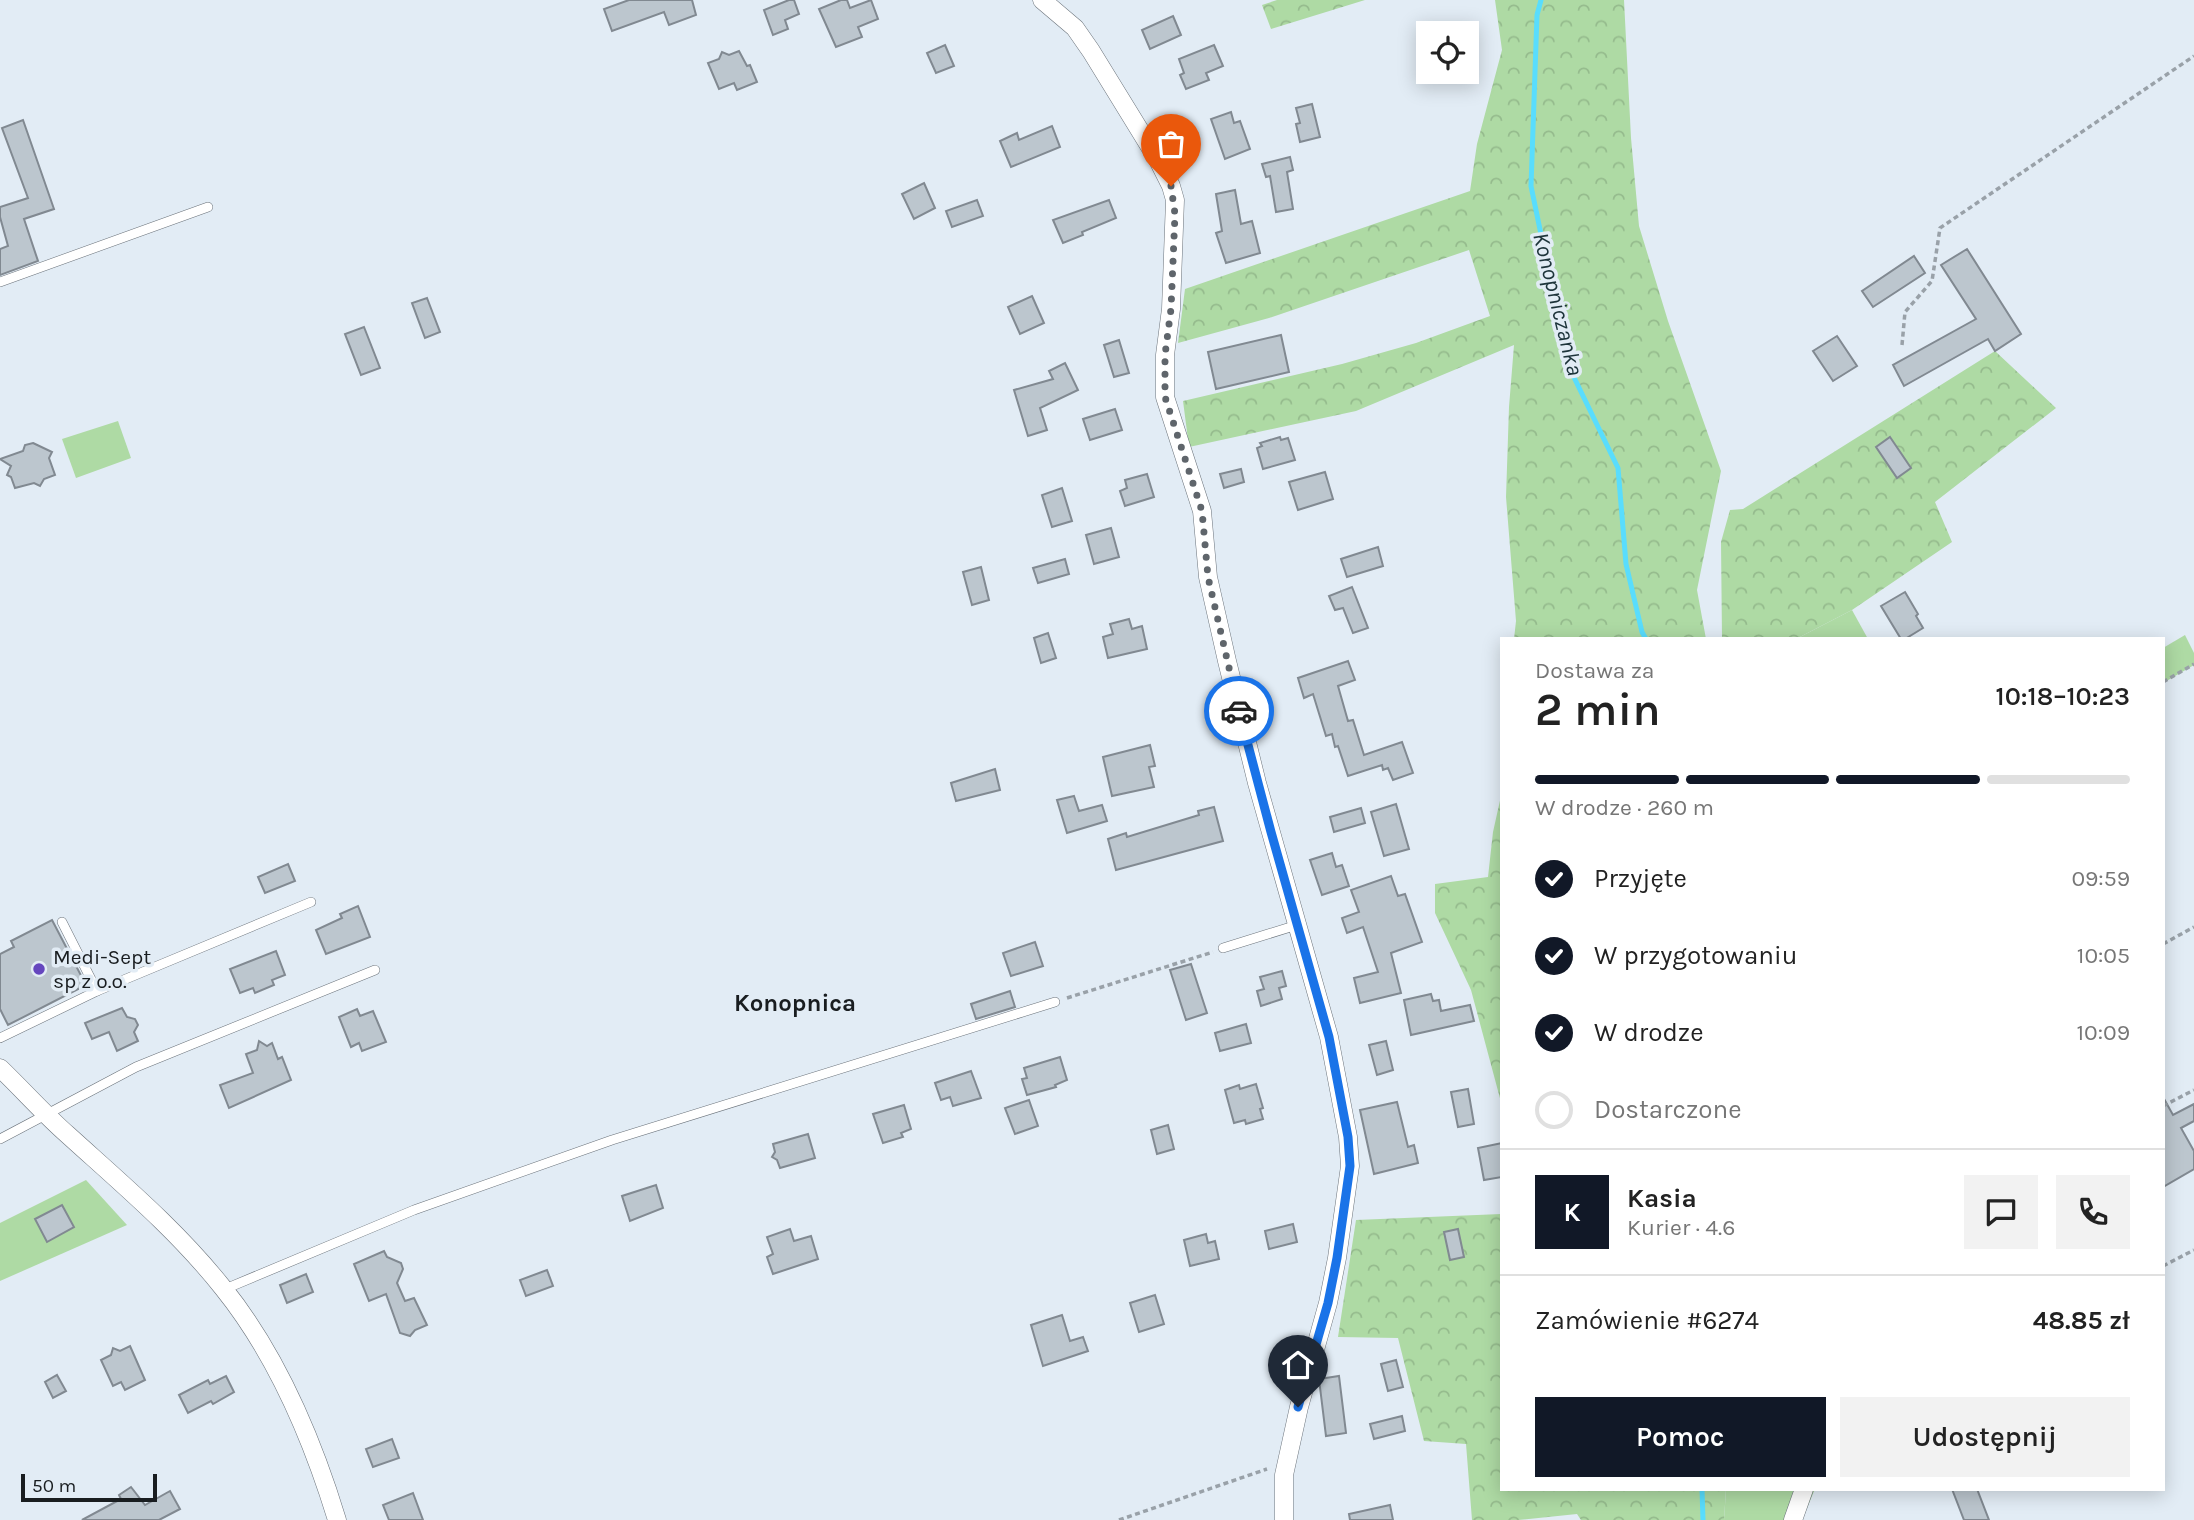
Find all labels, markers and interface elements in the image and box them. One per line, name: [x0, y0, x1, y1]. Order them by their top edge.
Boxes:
map controls: [1416, 21, 1479, 84]
button: locate: [1416, 21, 1479, 84]
pin: [1141, 114, 1201, 186]
icon: bag: [1152, 125, 1190, 163]
water label: Konopniczanka: [1527, 230, 1589, 378]
text: Dostawa za: [1535, 657, 1655, 684]
courier: [1204, 676, 1274, 746]
text: 10:18–10:23: [1996, 681, 2130, 712]
text: 2 min: [1535, 683, 1661, 737]
icon: car: [1220, 692, 1258, 730]
text: W drodze · 260 m: [1535, 794, 1714, 821]
icon: check: [1535, 860, 1573, 898]
text: Przyjęte: [1594, 863, 1687, 894]
text: 09:59: [2071, 865, 2130, 892]
icon: check: [1535, 937, 1573, 975]
text: W przygotowaniu: [1594, 940, 1797, 971]
text: 10:05: [2077, 942, 2130, 969]
place label: Medi-Sept sp z o.o.: [53, 945, 151, 993]
marker: Medi-Sept sp z o.o.: [31, 961, 47, 977]
district label: Konopnica: [734, 989, 856, 1017]
icon: check: [1535, 1014, 1573, 1052]
text: W drodze: [1594, 1017, 1704, 1048]
text: 10:09: [2076, 1019, 2130, 1046]
text: Dostarczone: [1594, 1094, 1742, 1125]
button: chat: [1964, 1175, 2038, 1249]
button: phone: [2056, 1175, 2130, 1249]
text: Kasia: [1627, 1183, 1697, 1214]
text: K: [1563, 1197, 1581, 1228]
text: Kurier · 4.6: [1627, 1214, 1735, 1241]
text: Zamówienie #6274: [1535, 1305, 1759, 1336]
text: 48.85 zł: [2033, 1305, 2130, 1336]
pin: [1268, 1335, 1328, 1407]
icon: home: [1279, 1346, 1317, 1384]
button: Pomoc: [1535, 1397, 1826, 1477]
button: Udostępnij: [1840, 1397, 2130, 1477]
scale bar: [21, 1471, 158, 1503]
text: 50 m: [32, 1475, 76, 1497]

